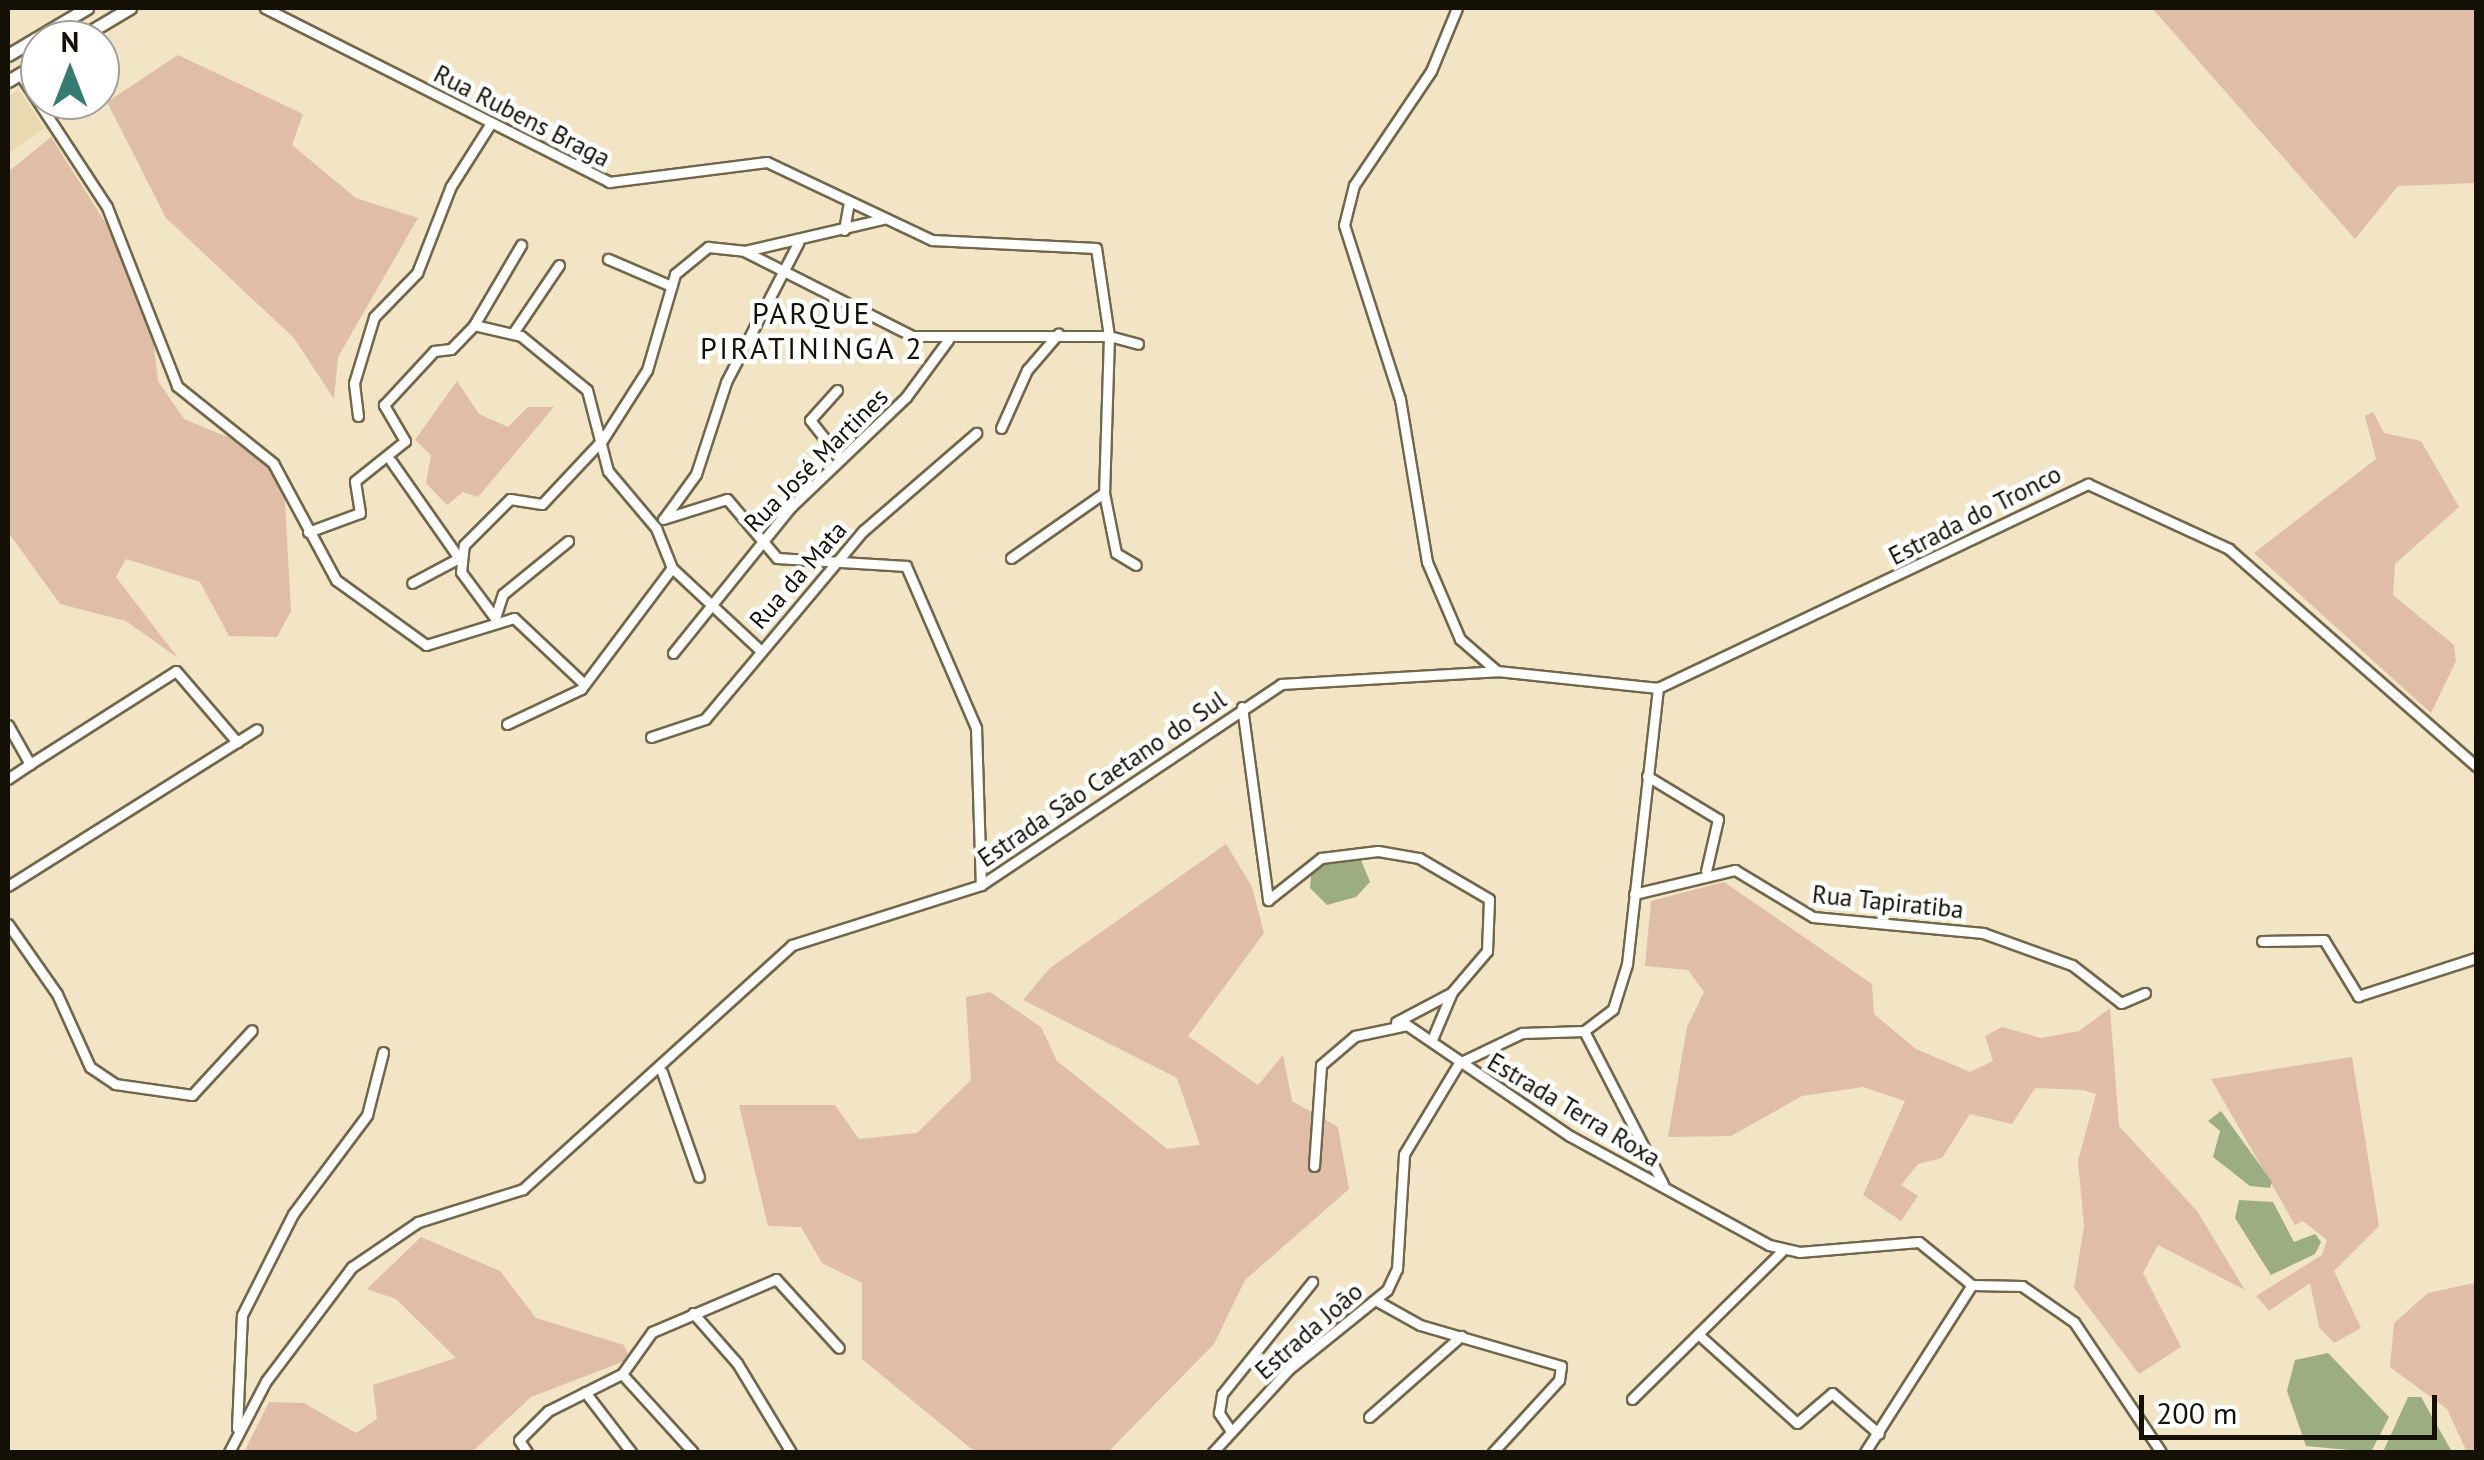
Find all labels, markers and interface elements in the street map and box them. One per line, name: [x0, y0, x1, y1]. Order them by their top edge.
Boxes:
north arrow: [20, 20, 120, 120]
text: N: [61, 23, 79, 60]
street label: Rua Rubens Braga: [429, 59, 615, 173]
district label: PARQUE PIRATININGA 2: [699, 295, 925, 366]
street label: Rua José Martines: [738, 382, 894, 538]
street label: Estrada do Tronco: [1883, 458, 2067, 572]
street label: Rua da Mata: [743, 515, 853, 635]
street label: Estrada São Caetano do Sul: [972, 685, 1232, 873]
street label: Rua Tapiratiba: [1810, 879, 1966, 925]
street label: Estrada Terra Roxa: [1482, 1046, 1666, 1174]
street label: Estrada João: [1249, 1276, 1369, 1386]
scale bar: [2144, 1375, 2442, 1437]
text: 200 m: [2156, 1393, 2237, 1432]

